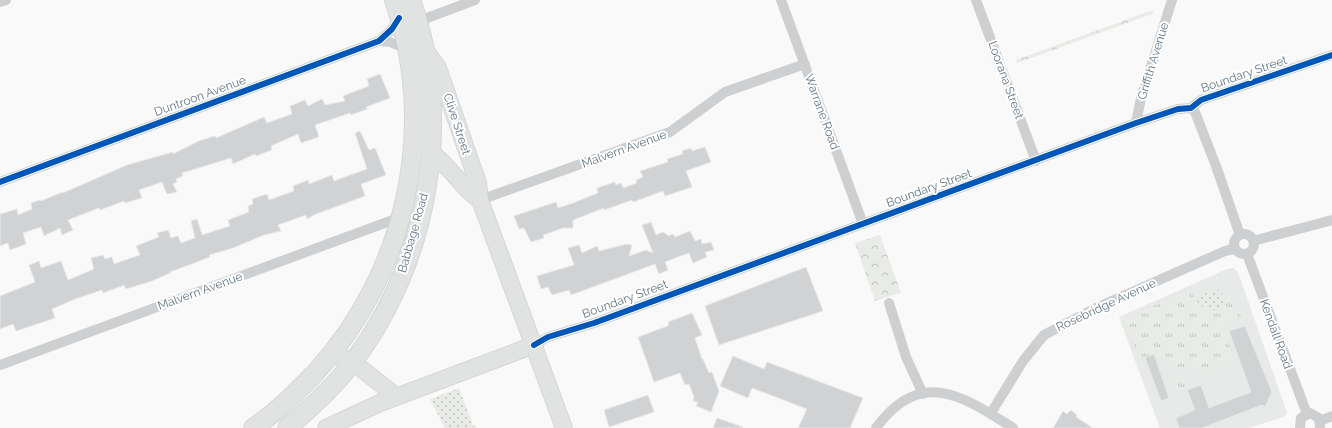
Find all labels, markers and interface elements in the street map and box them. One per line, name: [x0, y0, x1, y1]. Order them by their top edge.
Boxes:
street label: Griffith Avenue: [1135, 21, 1171, 101]
street label: Loorana Street: [985, 39, 1027, 121]
street label: Boundary Street: [1199, 53, 1289, 95]
street label: Warrane Road: [802, 72, 842, 152]
street label: Duntroon Avenue: [152, 73, 248, 119]
street label: Clive Street: [441, 92, 473, 156]
street label: Malvern Avenue: [580, 127, 668, 171]
street label: Boundary Street: [884, 166, 974, 210]
street label: Babbage Road: [395, 192, 431, 274]
street label: Malvern Avenue: [156, 269, 244, 313]
street label: Rosebridge Avenue: [1054, 276, 1158, 334]
street label: Boundary Street: [580, 277, 670, 321]
street label: Kendall Road: [1257, 297, 1295, 371]

